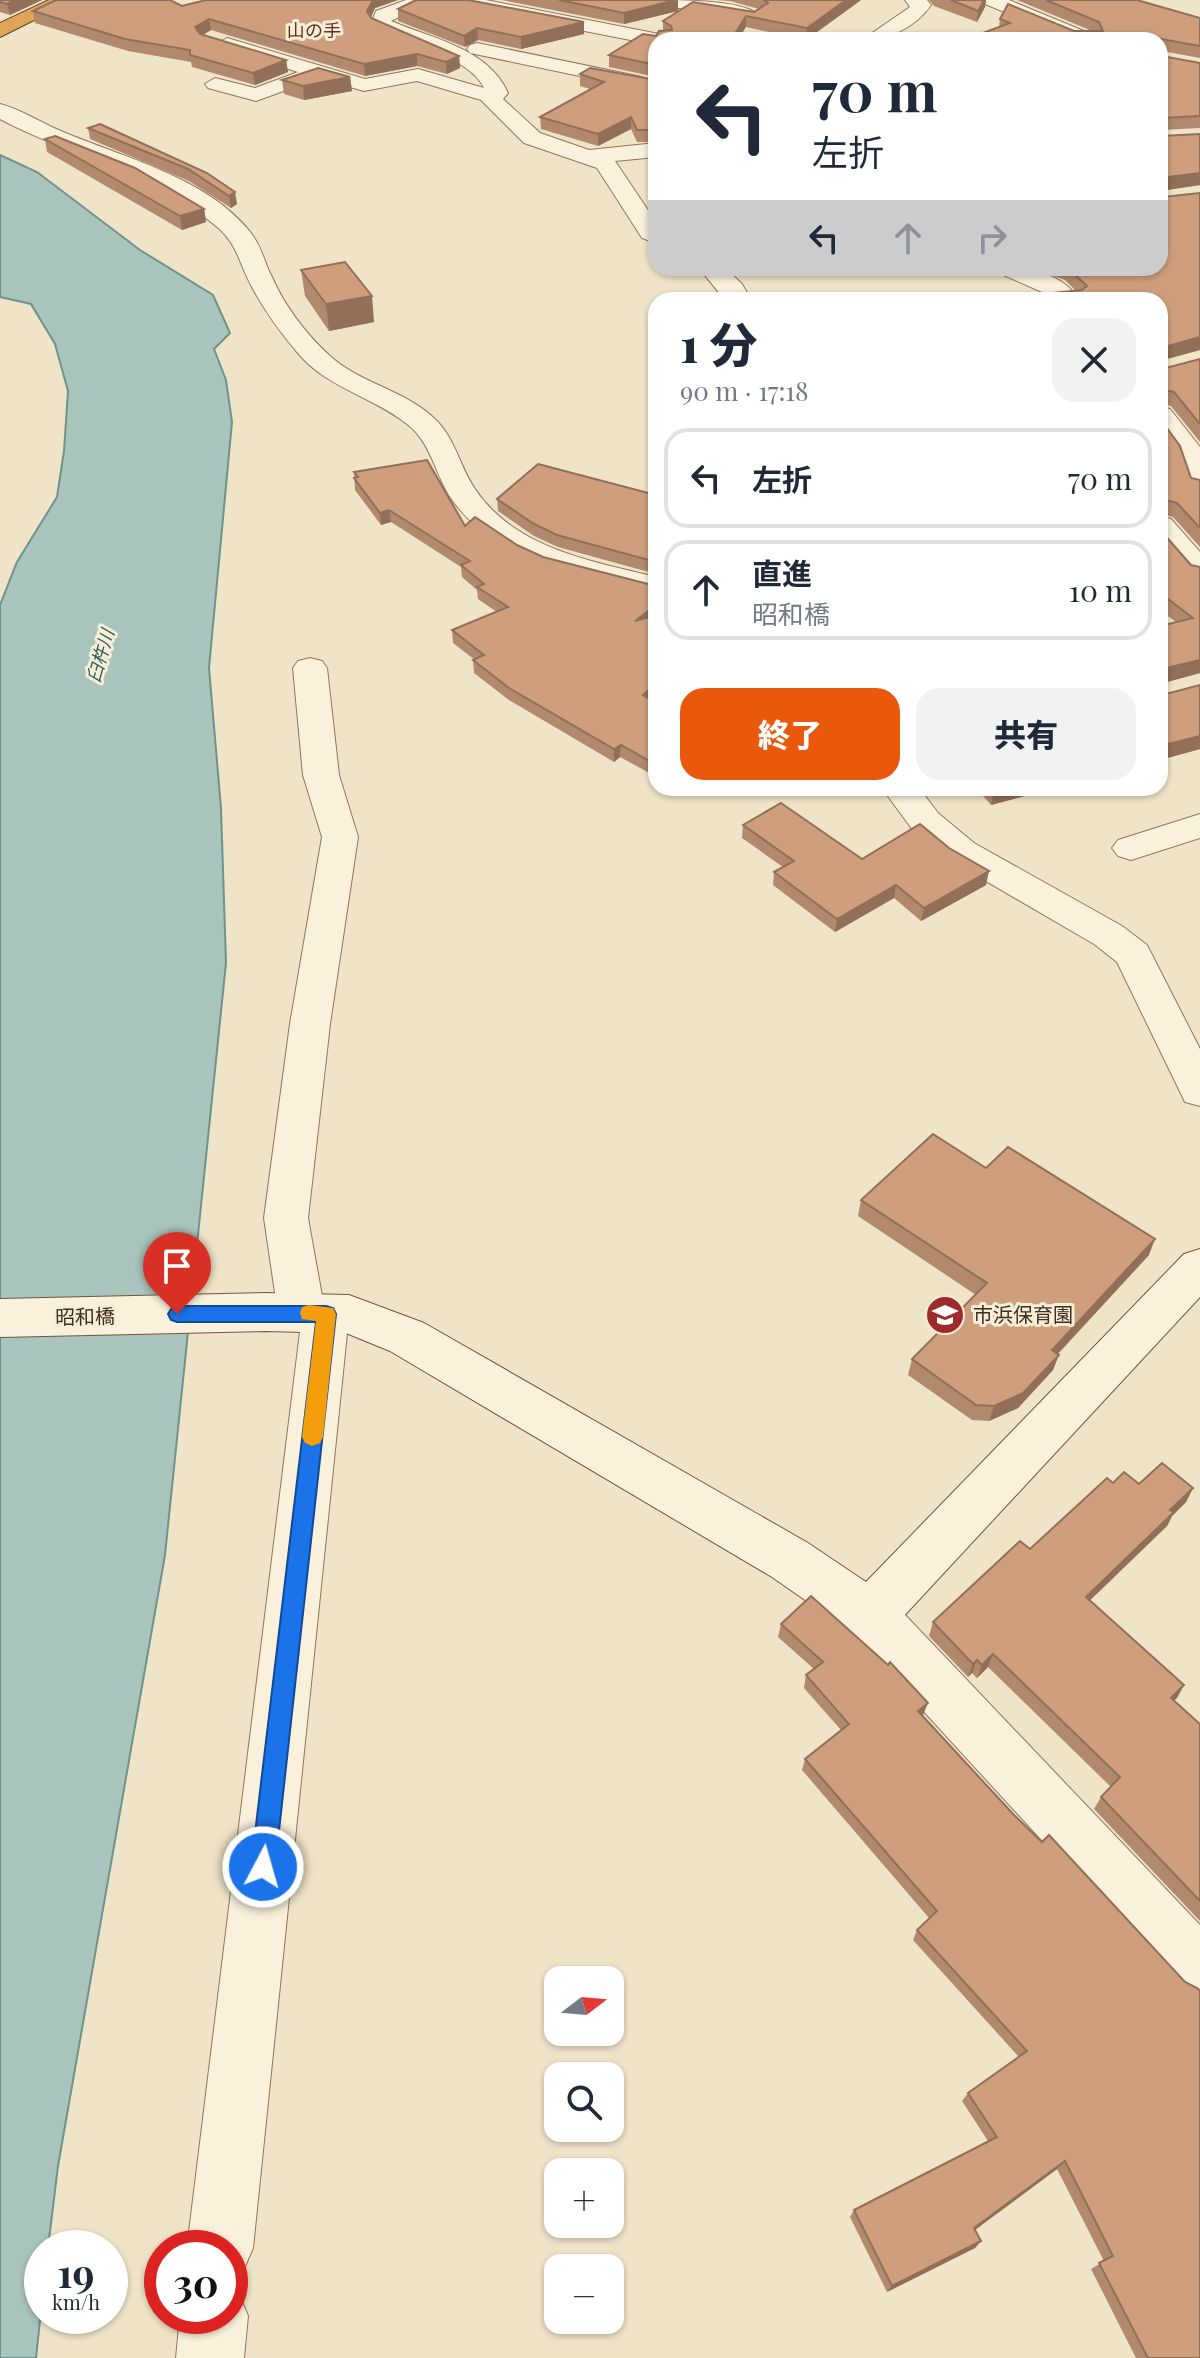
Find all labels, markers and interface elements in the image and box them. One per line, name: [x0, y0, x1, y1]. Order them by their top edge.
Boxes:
district label: 山の手: [287, 18, 341, 42]
text: 70 m: [812, 52, 937, 127]
icon: left: [680, 64, 784, 168]
text: 左折: [812, 127, 884, 175]
icon: left: [802, 216, 846, 260]
icon: ahead: [886, 216, 930, 260]
icon: right: [970, 216, 1014, 260]
text: 1 分: [680, 311, 758, 375]
button: close: [1052, 318, 1136, 402]
text: 90 m · 17:18: [680, 373, 808, 408]
icon: left: [684, 456, 728, 500]
text: 70 m: [1068, 458, 1132, 498]
text: 左折: [752, 459, 812, 499]
text: 直進: [752, 553, 812, 593]
icon: ahead: [684, 568, 728, 612]
text: 10 m: [1069, 570, 1132, 610]
text: 昭和橋: [752, 596, 830, 631]
water label: 臼杵川: [81, 625, 120, 685]
button: 終了: [680, 688, 900, 780]
button: 共有: [916, 688, 1136, 780]
pin: [143, 1232, 211, 1314]
icon: arrive: [155, 1244, 199, 1288]
school or university icon: 市浜保育園: [924, 1294, 966, 1336]
place label: 市浜保育園: [973, 1300, 1073, 1327]
street label: 昭和橋: [55, 1301, 115, 1330]
position arrow: [221, 1825, 305, 1909]
north arrow: [544, 1966, 624, 2046]
map controls: [544, 1966, 624, 2334]
button: search: [544, 2062, 624, 2142]
button: +: [544, 2158, 624, 2238]
speed limit sign: 30: [144, 2230, 248, 2334]
text: 19: [57, 2245, 95, 2298]
button: −: [544, 2254, 624, 2334]
text: km/h: [52, 2288, 100, 2315]

